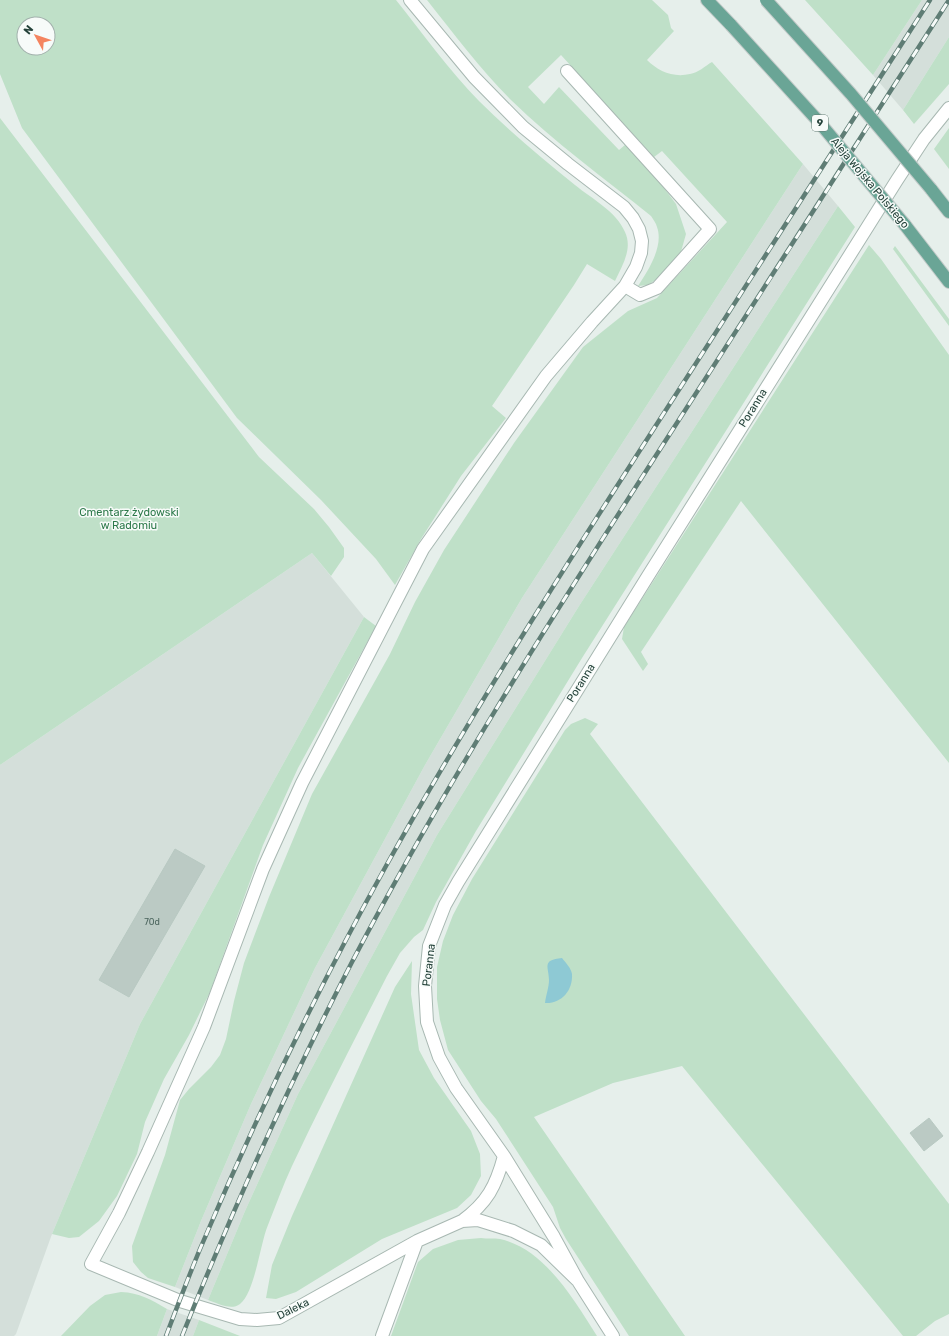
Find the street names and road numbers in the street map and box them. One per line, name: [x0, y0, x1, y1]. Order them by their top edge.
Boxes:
road number: 9: [812, 115, 828, 131]
street label: Aleja Wojska Polskiego: [828, 135, 912, 231]
street label: Poranna: [736, 386, 770, 430]
street label: Poranna: [564, 661, 598, 705]
street label: Poranna: [420, 943, 438, 987]
street label: Daleka: [275, 1296, 311, 1322]

